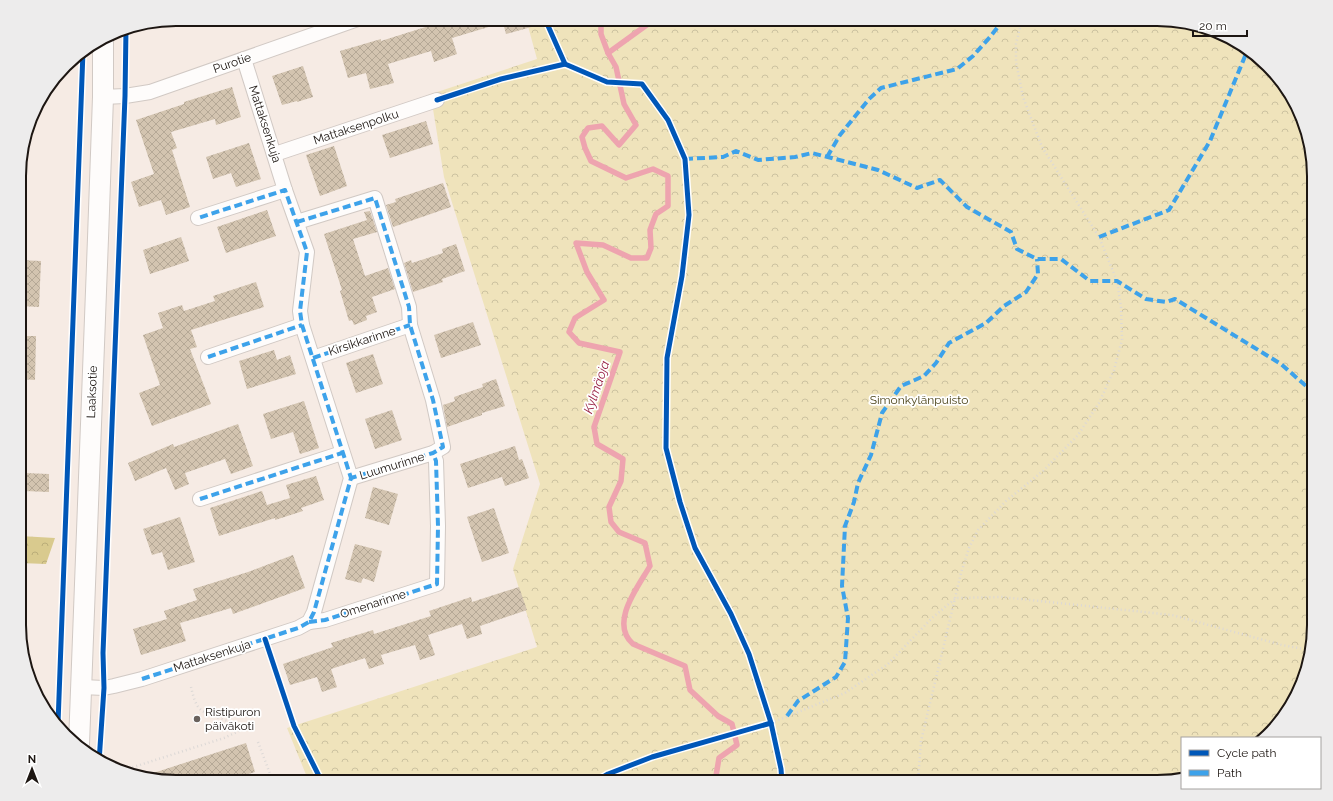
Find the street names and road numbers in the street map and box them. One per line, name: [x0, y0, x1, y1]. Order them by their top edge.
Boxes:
street label: Purotie: [211, 50, 253, 76]
street label: Mattaksenkuja: [246, 84, 284, 164]
street label: Mattaksenpolku: [312, 107, 400, 147]
street label: Kirsikkarinne: [327, 324, 397, 358]
street label: Laaksotie: [84, 365, 100, 419]
street label: Luumurinne: [358, 449, 426, 483]
street label: Omenarinne: [338, 587, 408, 621]
street label: Mattaksenkuja: [172, 637, 252, 675]

